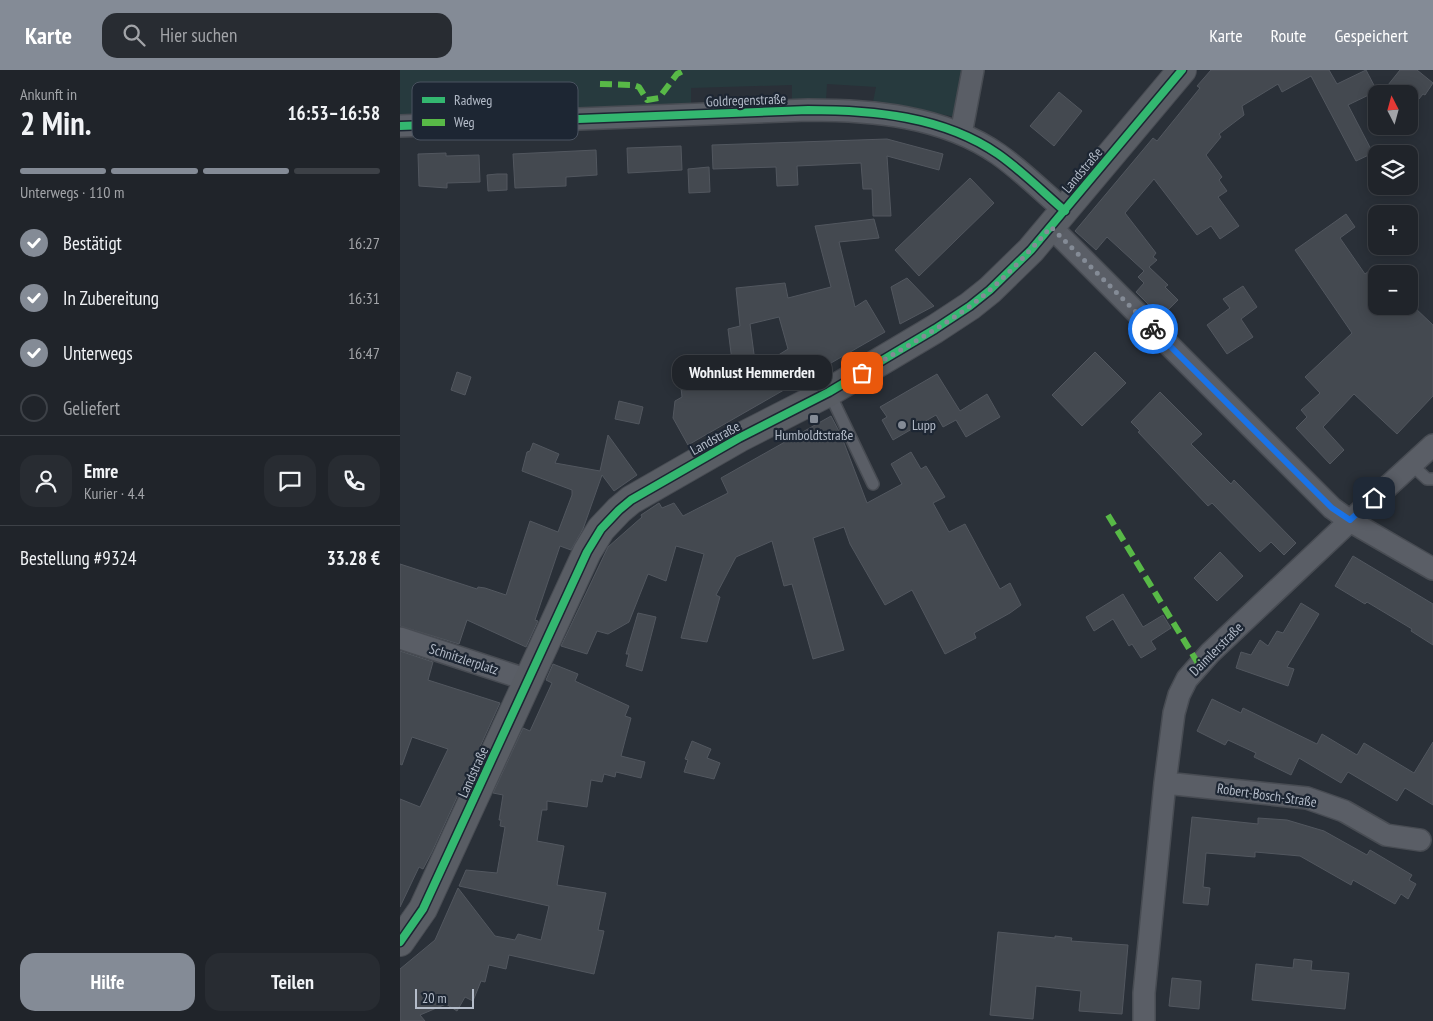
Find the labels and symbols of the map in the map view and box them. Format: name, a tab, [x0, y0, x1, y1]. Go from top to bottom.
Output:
legend	[412, 82, 578, 140]
north arrow	[1368, 85, 1418, 135]
street label: Goldregenstraße	[706, 90, 787, 110]
text: Radweg	[454, 91, 492, 109]
text: Weg	[454, 113, 475, 131]
street label: Landstraße	[1058, 143, 1106, 196]
courier	[1128, 304, 1178, 354]
pin	[841, 352, 883, 394]
callout: Wohnlust Hemmerden	[672, 356, 832, 390]
marker: Humboldtstraße	[808, 413, 820, 425]
place label: Lupp	[912, 416, 936, 434]
street label: Landstraße	[687, 417, 743, 459]
marker: Lupp	[896, 419, 908, 431]
place label: Humboldtstraße	[775, 426, 854, 444]
pin	[1353, 477, 1395, 519]
street label: Daimlerstraße	[1185, 618, 1247, 680]
street label: Schnitzlerplatz	[427, 639, 501, 679]
street label: Landstraße	[454, 743, 492, 800]
street label: Robert-Bosch-Straße	[1216, 779, 1318, 811]
scale bar	[415, 986, 474, 1009]

